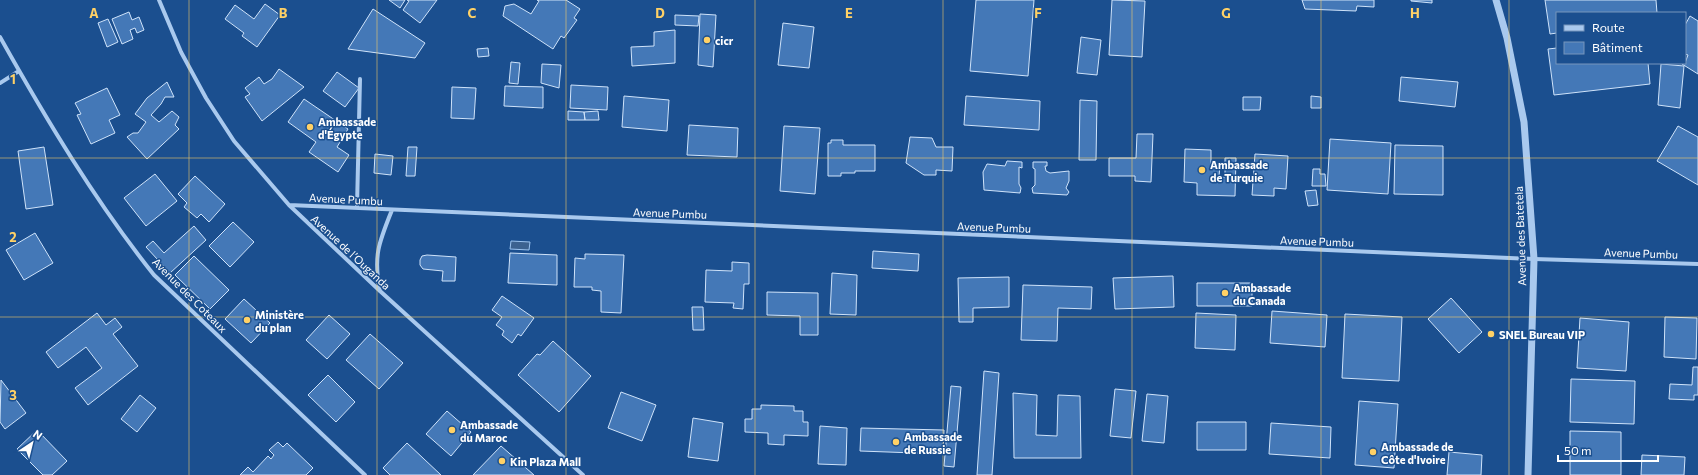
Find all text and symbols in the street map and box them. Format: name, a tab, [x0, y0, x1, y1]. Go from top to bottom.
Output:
text: A	[89, 5, 99, 21]
text: B	[279, 5, 288, 21]
text: C	[468, 5, 477, 21]
text: D	[655, 5, 665, 21]
text: E	[845, 5, 853, 21]
text: F	[1034, 5, 1042, 21]
text: G	[1221, 5, 1231, 21]
text: H	[1410, 5, 1420, 21]
legend	[1556, 12, 1686, 64]
text: Route	[1592, 20, 1625, 34]
place label: cicr	[715, 34, 734, 47]
marker: cicr	[702, 35, 712, 45]
text: Bâtiment	[1592, 40, 1643, 54]
text: 1	[10, 71, 16, 87]
place label: Ambassade d'Égypte	[318, 115, 376, 141]
marker: Ambassade d'Égypte	[305, 122, 315, 132]
place label: Ambassade de Turquie	[1210, 158, 1268, 184]
marker: Ambassade de Turquie	[1197, 165, 1207, 175]
street label: Avenue des Batetela	[1512, 186, 1528, 286]
street label: Avenue Pumbu	[309, 191, 383, 207]
street label: Avenue Pumbu	[633, 205, 707, 221]
street label: Avenue de l’Ouganda	[309, 212, 393, 292]
street label: Avenue Pumbu	[957, 219, 1031, 235]
text: 2	[9, 229, 17, 245]
street label: Avenue Pumbu	[1280, 233, 1354, 249]
street label: Avenue Pumbu	[1604, 245, 1678, 261]
street label: Avenue des Coteaux	[150, 255, 230, 335]
place label: Ambassade du Canada	[1233, 281, 1291, 307]
marker: Ambassade du Canada	[1220, 288, 1230, 298]
place label: Ministère du plan	[255, 308, 304, 334]
marker: Ministère du plan	[242, 315, 252, 325]
place label: SNEL Bureau VIP	[1499, 328, 1585, 341]
marker: SNEL Bureau VIP	[1486, 329, 1496, 339]
text: 3	[9, 387, 17, 403]
place label: Ambassade du Maroc	[460, 418, 518, 444]
north arrow	[12, 423, 52, 463]
marker: Ambassade du Maroc	[447, 425, 457, 435]
text: N	[31, 427, 45, 442]
place label: Ambassade de Russie	[904, 430, 962, 456]
marker: Ambassade de Russie	[891, 437, 901, 447]
scale bar	[1558, 437, 1658, 463]
place label: Ambassade de Côte d'Ivoire	[1381, 440, 1454, 466]
text: 50 m	[1564, 443, 1592, 457]
marker: Ambassade de Côte d'Ivoire	[1368, 447, 1378, 457]
place label: Kin Plaza Mall	[510, 455, 581, 468]
marker: Kin Plaza Mall	[497, 456, 507, 466]

